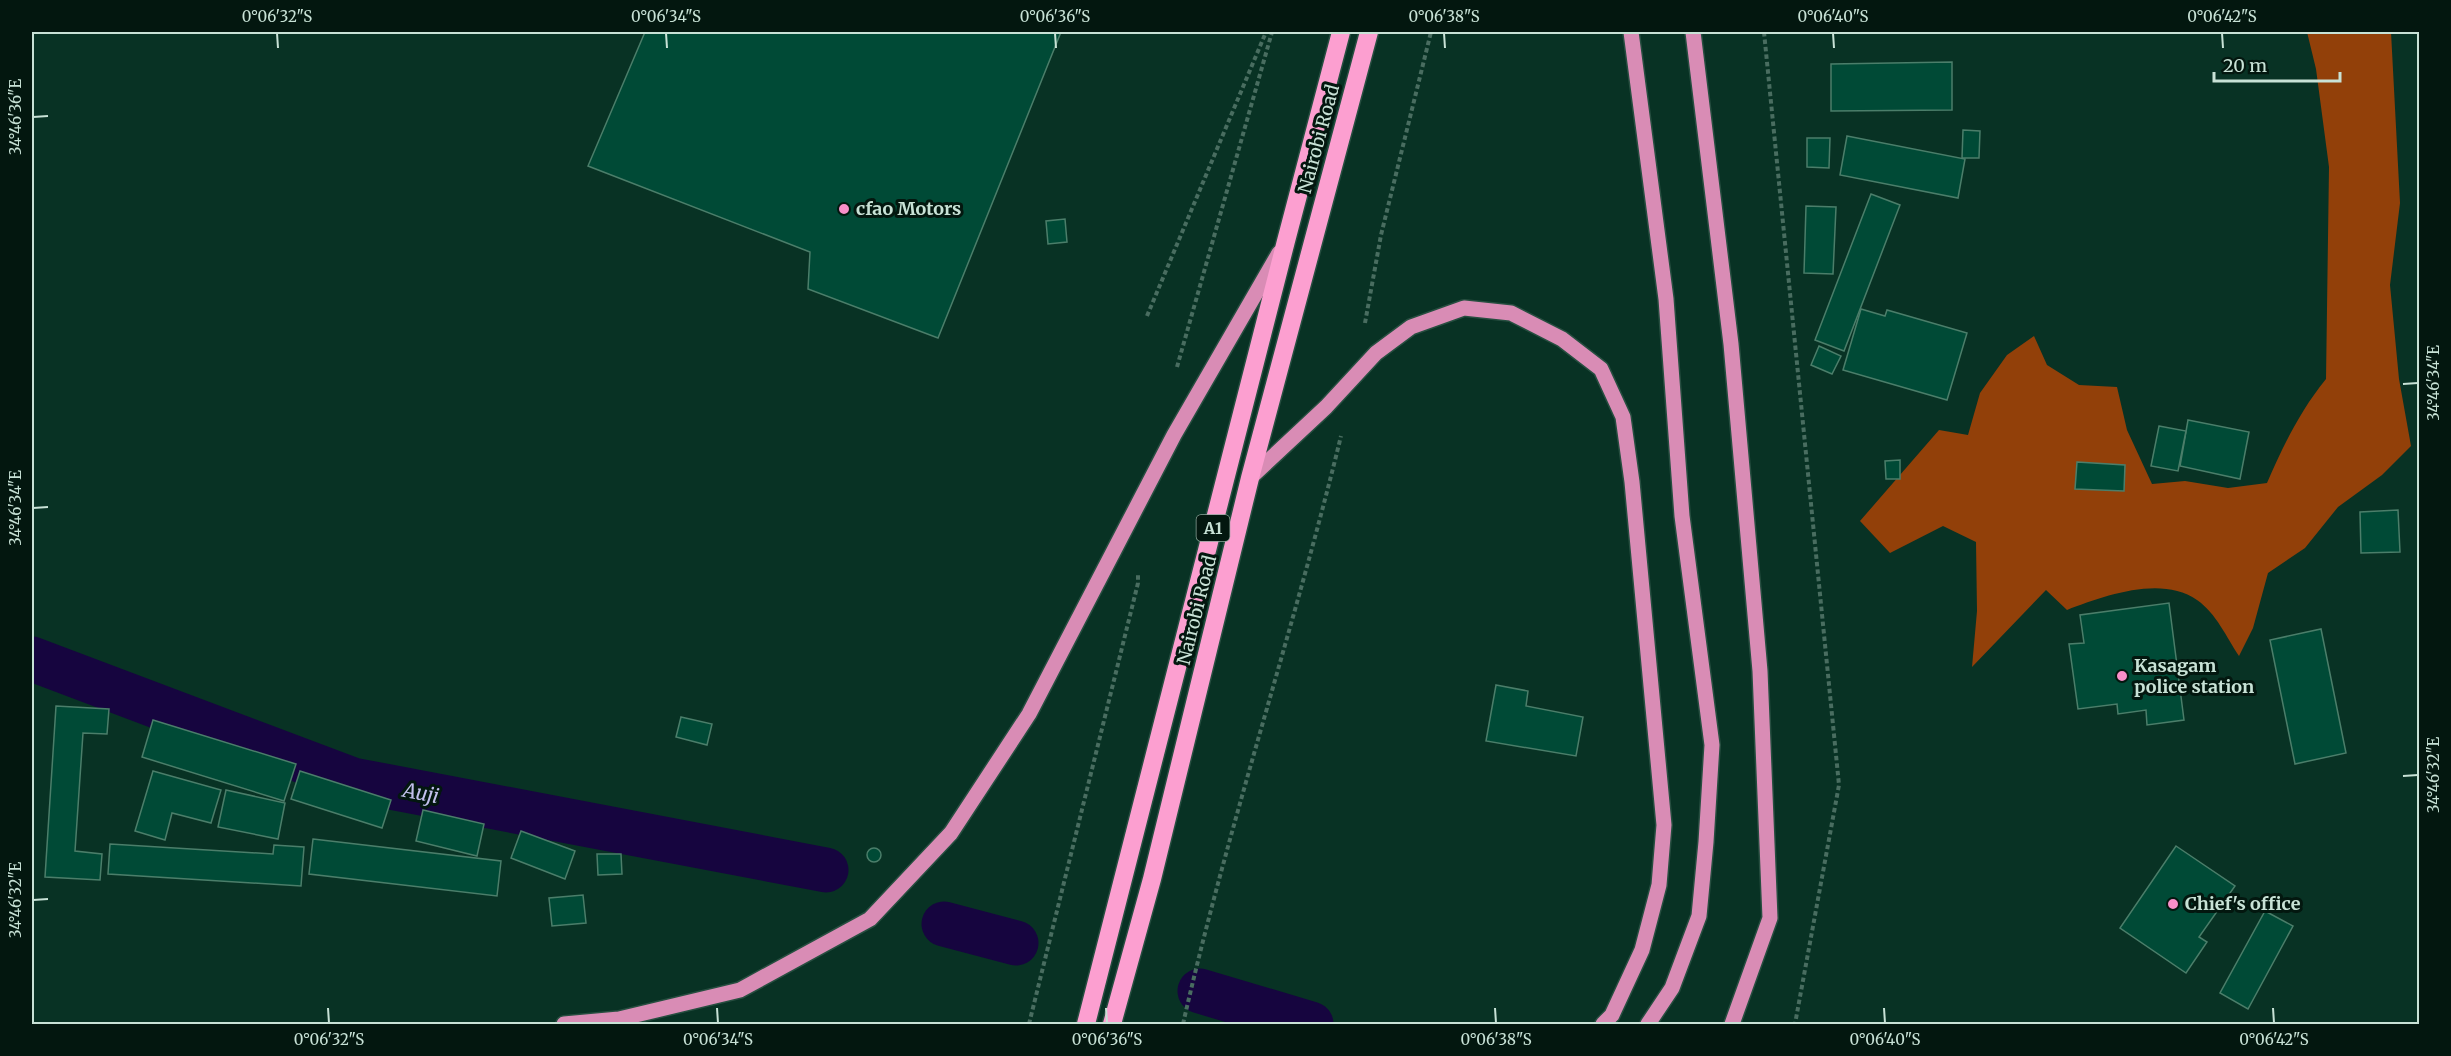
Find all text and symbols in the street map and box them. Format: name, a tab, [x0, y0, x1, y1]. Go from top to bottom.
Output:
text: 0°06'32"S	[242, 7, 312, 26]
text: 0°06'34"S	[631, 7, 701, 26]
text: 0°06'36"S	[1020, 7, 1090, 26]
text: 0°06'38"S	[1408, 7, 1480, 26]
text: 0°06'40"S	[1798, 7, 1869, 26]
text: 0°06'42"S	[2187, 7, 2257, 26]
scale bar	[2214, 45, 2340, 83]
text: 20 m	[2223, 54, 2267, 77]
text: 34°46'36"E	[6, 78, 25, 155]
street label: Nairobi Road	[1293, 82, 1344, 196]
place label: cfao Motors	[856, 197, 961, 220]
marker: cfao Motors	[837, 202, 851, 216]
text: 34°46'34"E	[2424, 345, 2443, 421]
text: 34°46'34"E	[6, 470, 25, 546]
road number: A1	[1196, 515, 1230, 541]
street label: Nairobi Road	[1172, 553, 1221, 667]
place label: Kasagam police station	[2134, 654, 2254, 698]
marker: Kasagam police station	[2115, 669, 2129, 683]
text: 34°46'32"E	[2424, 736, 2443, 813]
water label: Auji	[399, 776, 441, 808]
text: 34°46'32"E	[6, 861, 25, 938]
place label: Chief's office	[2185, 892, 2301, 915]
marker: Chief's office	[2166, 897, 2180, 911]
text: 0°06'32"S	[294, 1030, 364, 1049]
text: 0°06'34"S	[683, 1030, 753, 1049]
text: 0°06'36"S	[1072, 1030, 1142, 1049]
text: 0°06'38"S	[1460, 1030, 1532, 1049]
text: 0°06'40"S	[1850, 1030, 1921, 1049]
text: 0°06'42"S	[2239, 1030, 2309, 1049]

